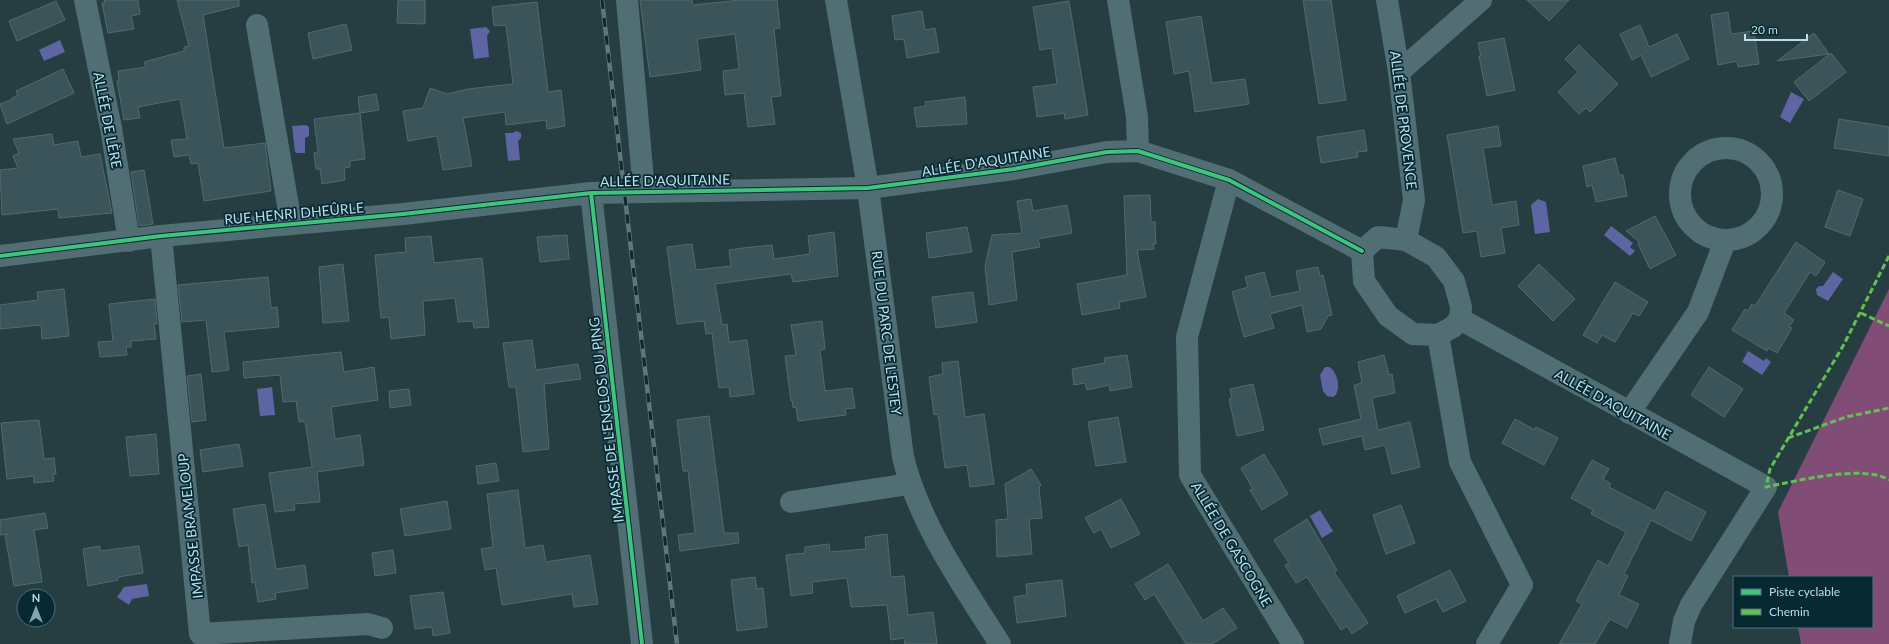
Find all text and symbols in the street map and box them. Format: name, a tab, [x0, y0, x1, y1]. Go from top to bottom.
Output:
scale bar	[1745, 16, 1807, 42]
text: 20 m	[1751, 22, 1778, 37]
street label: ALLÉE DE PROVENCE	[1387, 50, 1421, 190]
street label: ALLÉE DE LÈRE	[90, 70, 126, 170]
street label: ALLÉE D'AQUITAINE	[920, 142, 1052, 180]
street label: ALLÉE D'AQUITAINE	[600, 170, 730, 190]
street label: RUE HENRI DHEÛRLE	[223, 198, 365, 228]
street label: RUE DU PARC DE L'ESTEY	[868, 250, 906, 417]
street label: IMPASSE DE L'ENCLOS DU PING	[585, 316, 627, 524]
street label: ALLÉE D'AQUITAINE	[1552, 365, 1674, 443]
street label: IMPASSE BRAMELOUP	[174, 453, 206, 599]
street label: ALLÉE DE GASCOGNE	[1188, 479, 1276, 609]
legend	[1733, 576, 1873, 628]
text: Piste cyclable	[1769, 584, 1840, 599]
north arrow	[16, 588, 56, 628]
text: N	[32, 591, 40, 604]
text: Chemin	[1769, 604, 1810, 619]

